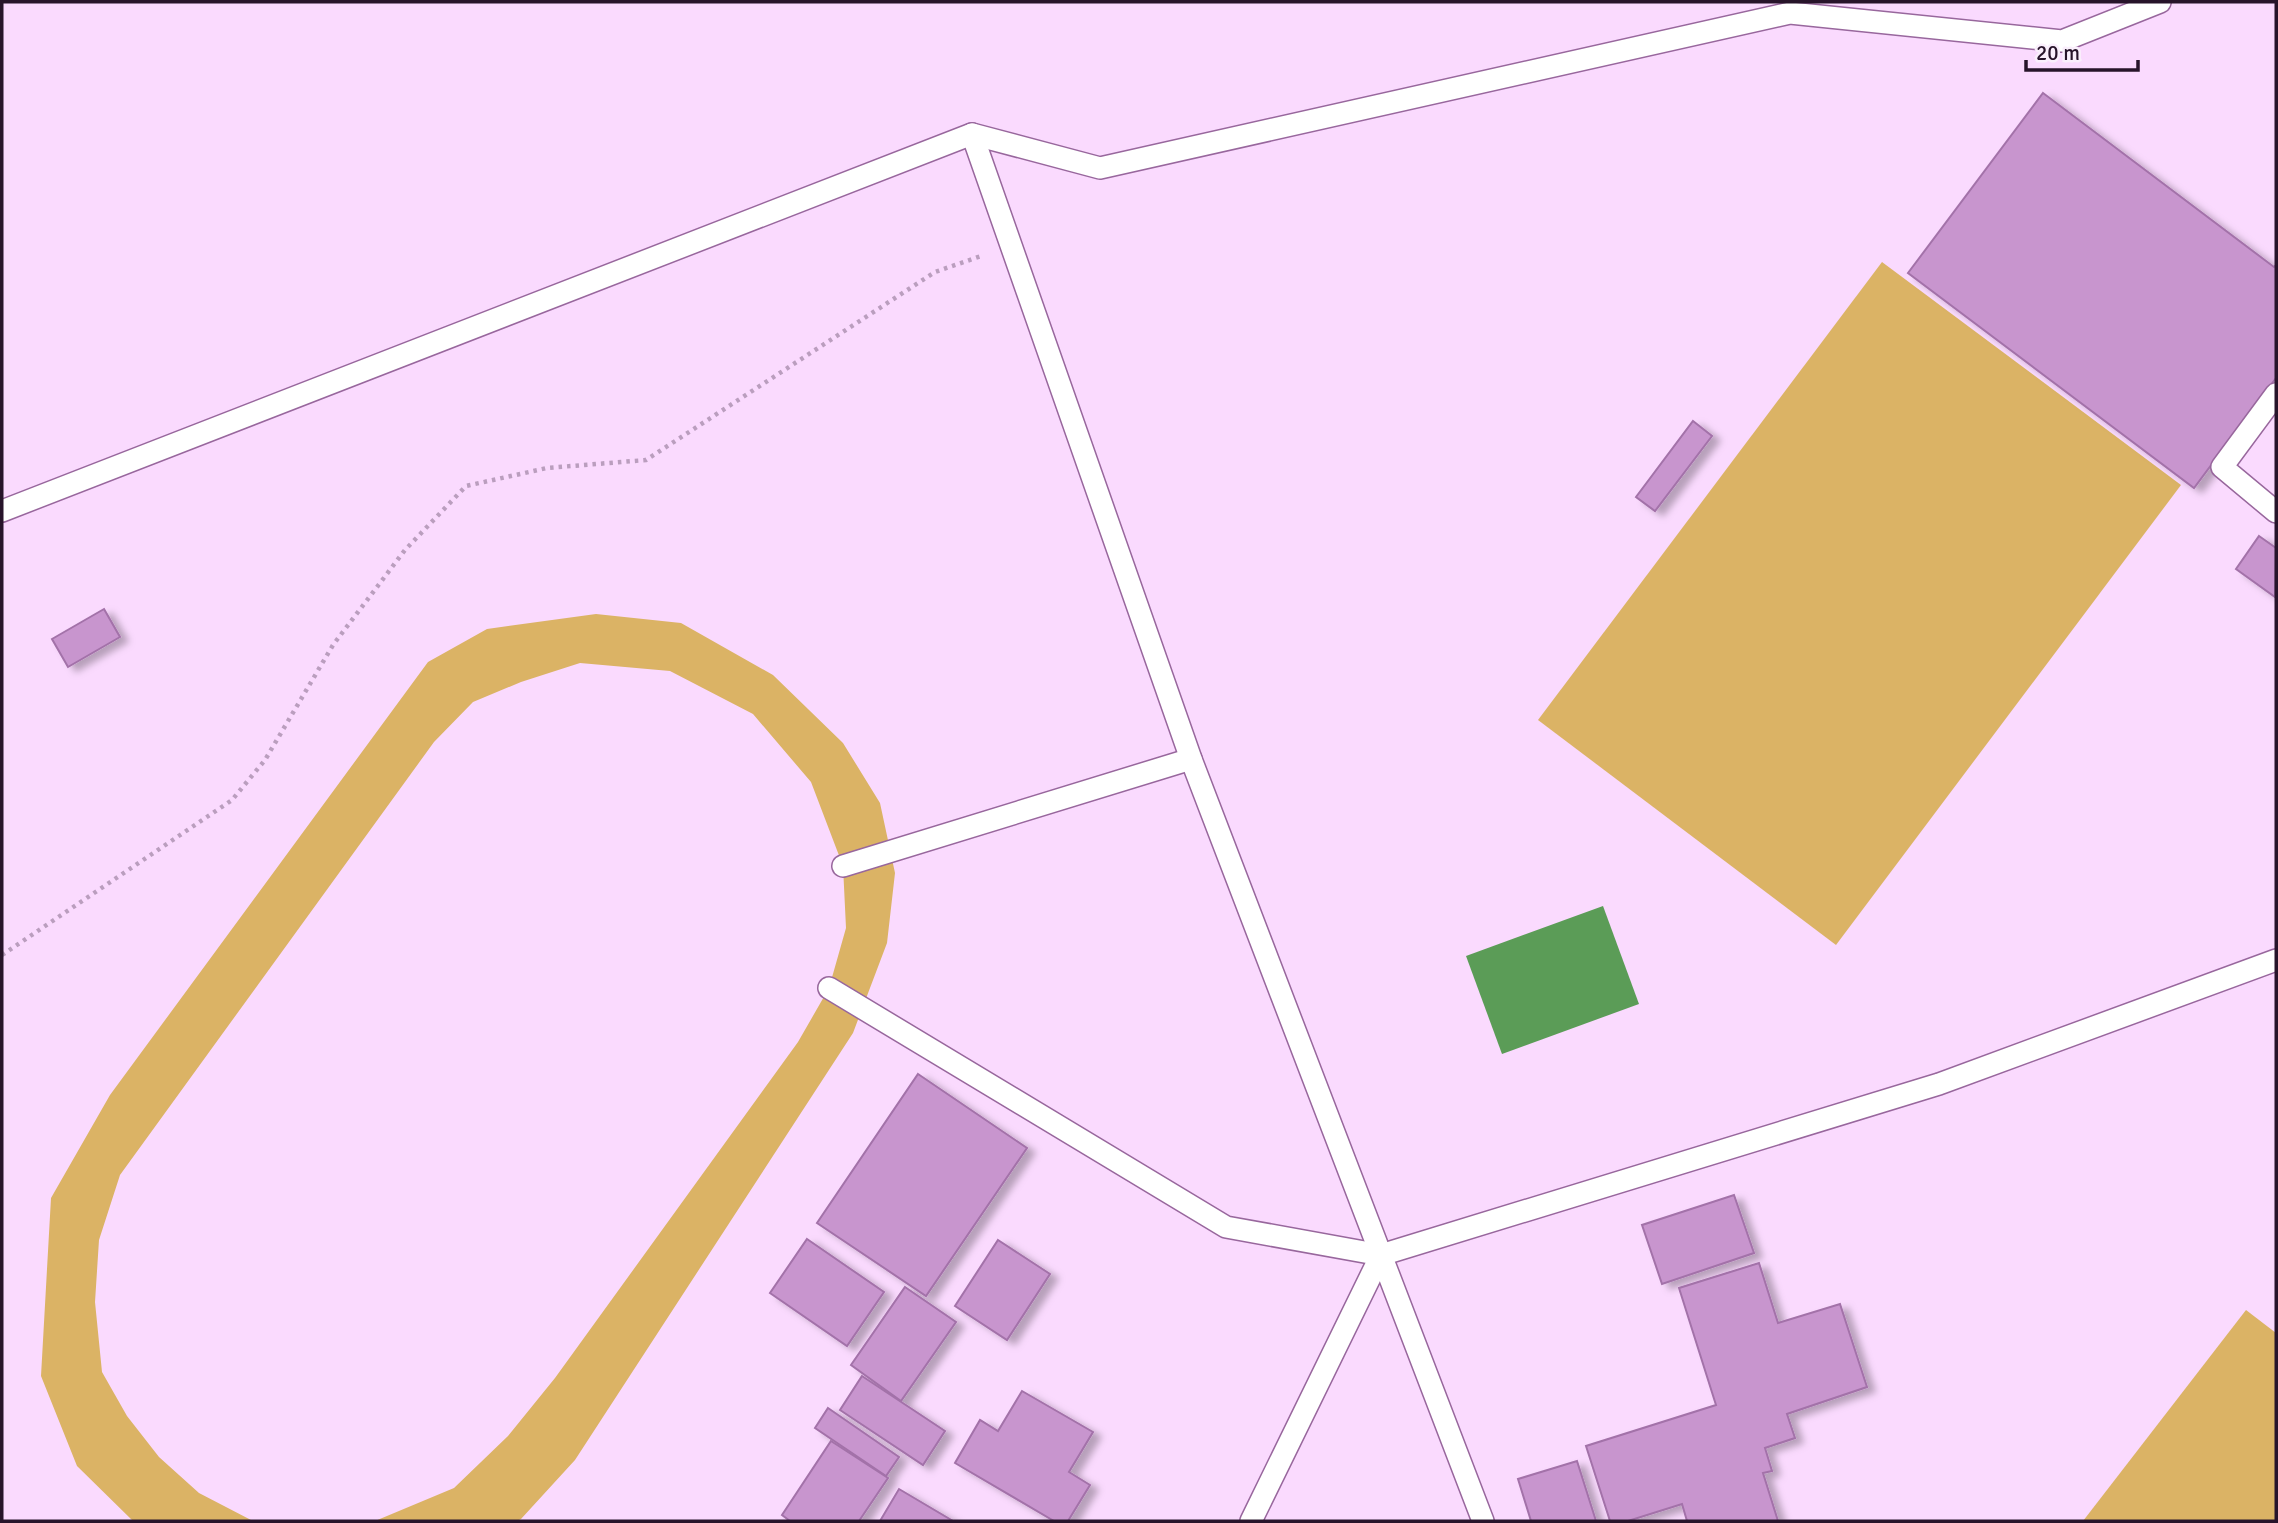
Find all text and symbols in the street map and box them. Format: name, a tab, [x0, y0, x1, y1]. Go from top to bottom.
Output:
scale bar	[2026, 28, 2138, 72]
text: 20 m	[2036, 40, 2080, 66]

